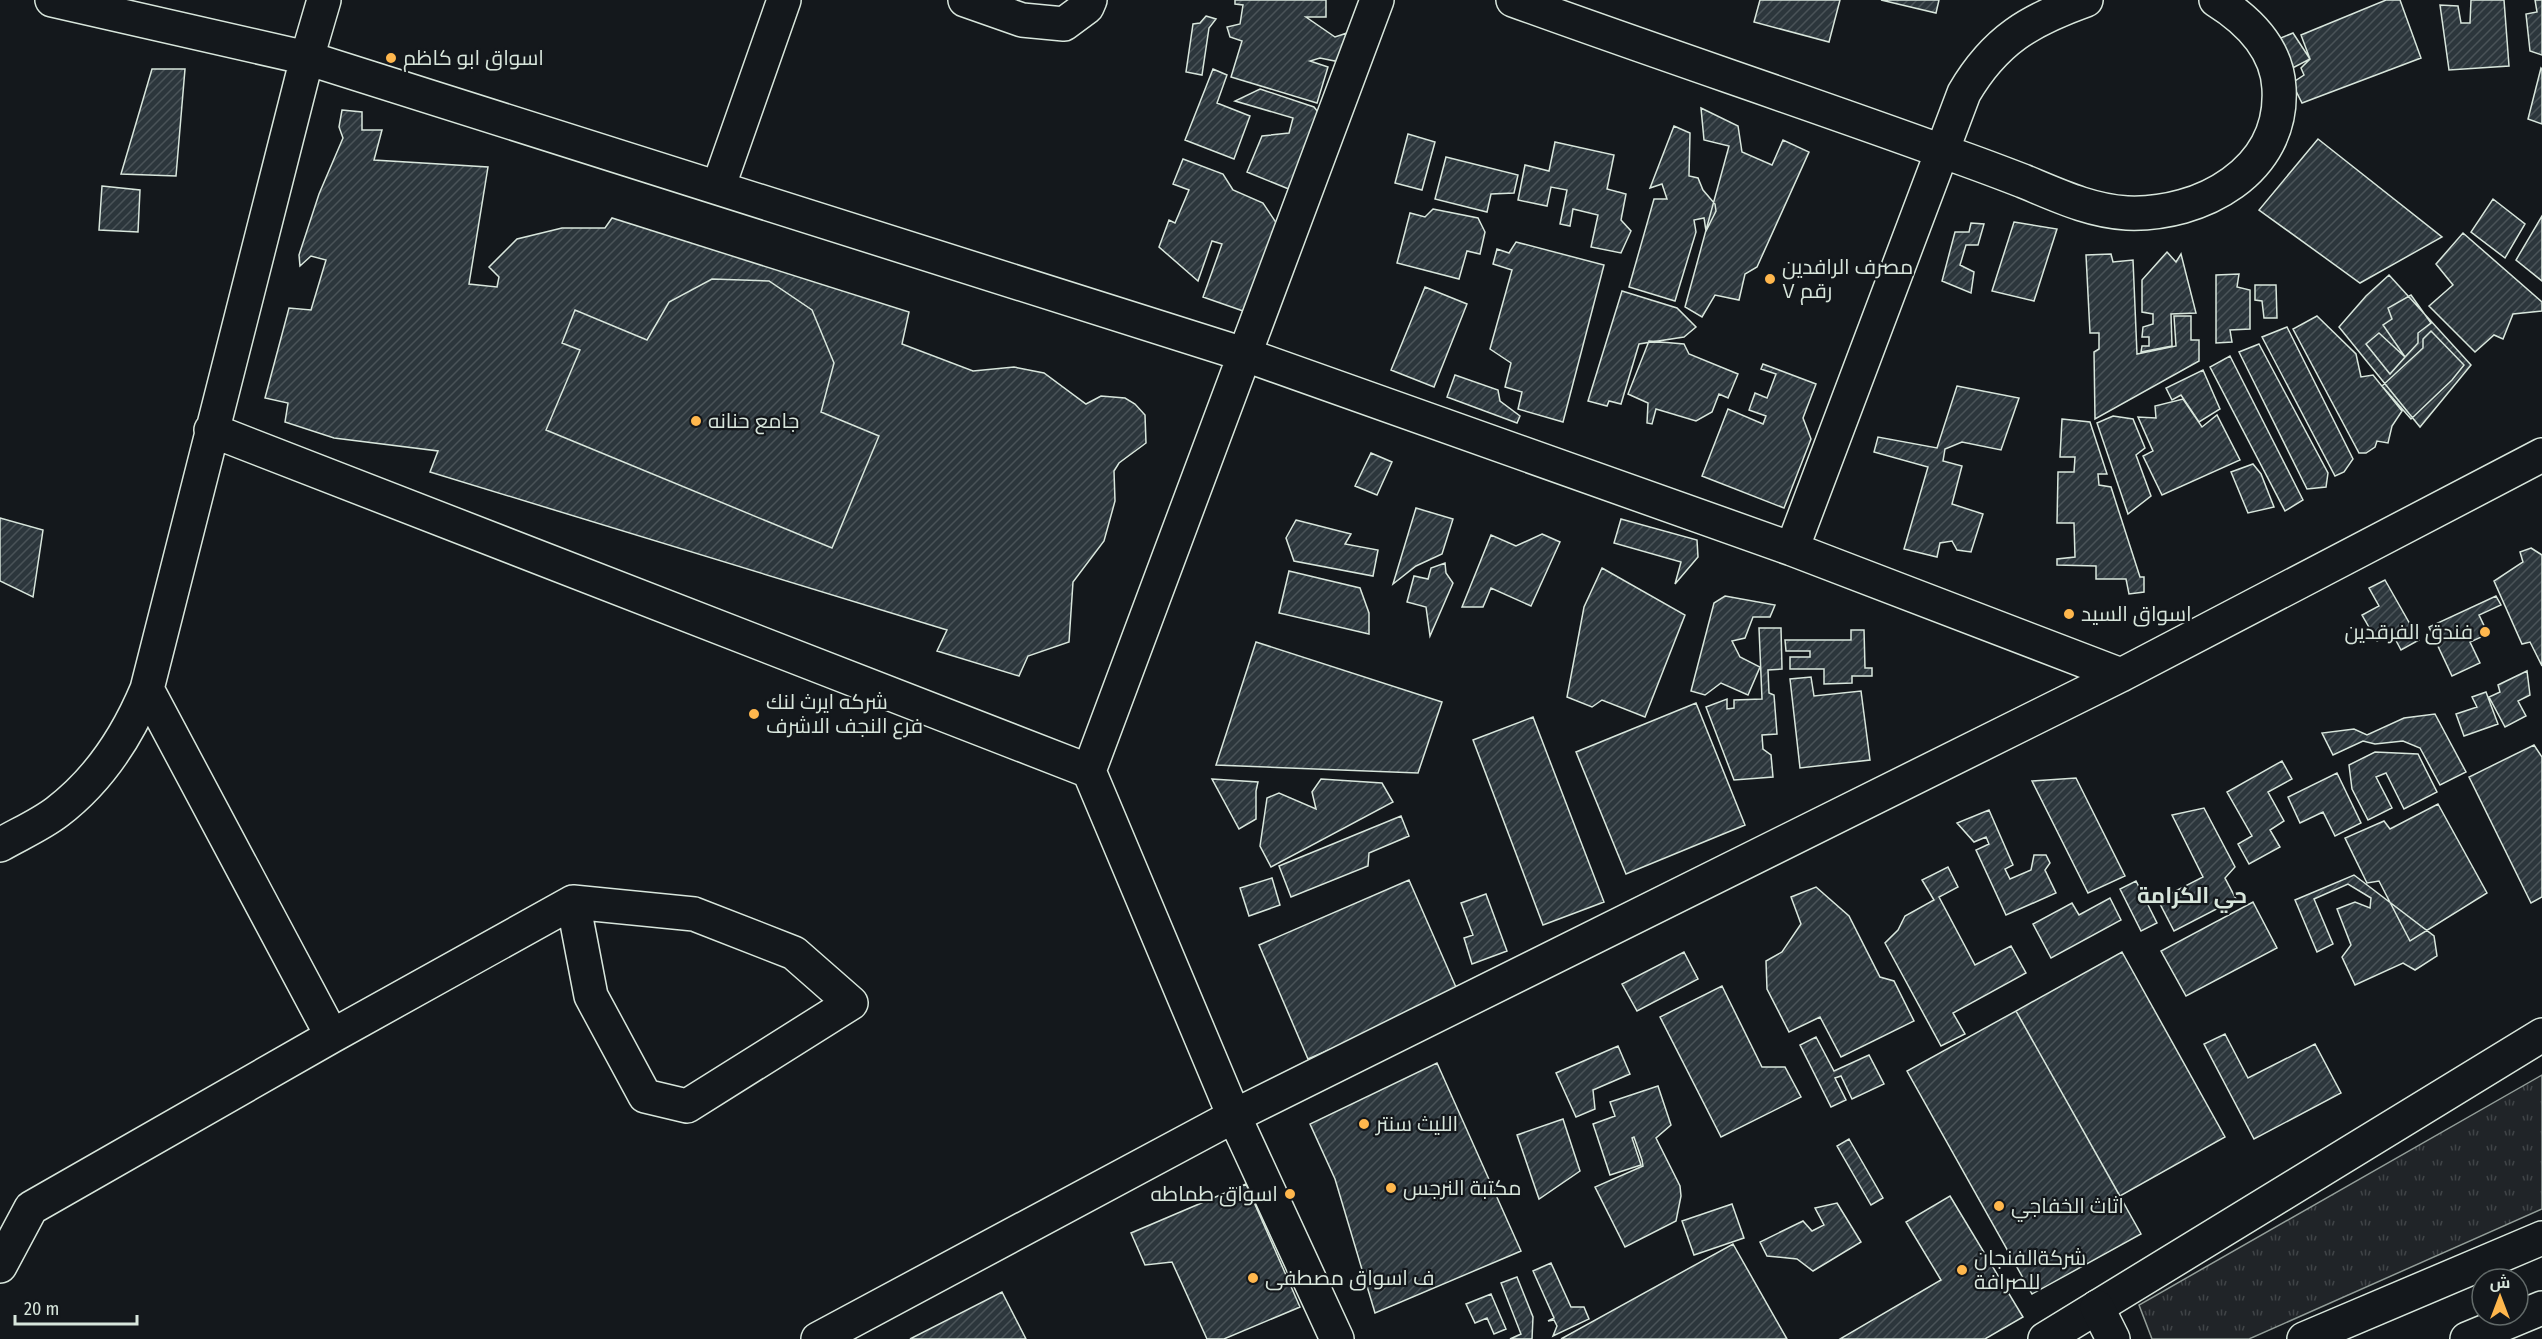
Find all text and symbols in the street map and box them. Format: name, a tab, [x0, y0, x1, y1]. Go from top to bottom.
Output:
place label: اسواق ابو كاظم	[403, 45, 544, 72]
marker: اسواق ابو كاظم	[384, 51, 398, 65]
place label: مصرف الرافدين رقم ٧	[1782, 254, 1913, 305]
marker: مصرف الرافدين رقم ٧	[1763, 272, 1777, 286]
place label: جامع حنانه	[708, 408, 799, 435]
marker: جامع حنانه	[689, 414, 703, 428]
place label: اسواق السيد	[2081, 601, 2192, 627]
marker: اسواق السيد	[2062, 607, 2076, 621]
place label: فندق الفرقدين	[2344, 619, 2473, 645]
marker: فندق الفرقدين	[2478, 625, 2492, 639]
place label: شركه ايرث لنك فرع النجف الاشرف	[766, 689, 923, 740]
marker: شركه ايرث لنك فرع النجف الاشرف	[747, 707, 761, 721]
district label: حي الكرامة	[2137, 882, 2247, 913]
place label: الليث سنتر	[1375, 1111, 1458, 1137]
marker: الليث سنتر	[1357, 1117, 1371, 1131]
place label: مكتبة النرجس	[1403, 1175, 1521, 1201]
place label: اسواق طماطه	[1150, 1181, 1278, 1207]
marker: مكتبة النرجس	[1384, 1181, 1398, 1195]
marker: اسواق طماطه	[1283, 1187, 1297, 1201]
place label: اثاث الخفاجي	[2011, 1193, 2124, 1222]
marker: اثاث الخفاجي	[1992, 1199, 2006, 1213]
place label: شركةالفنجان للصرافة	[1974, 1245, 2086, 1295]
marker: شركةالفنجان للصرافة	[1955, 1263, 1969, 1277]
place label: ف اسواق مصطفى	[1265, 1265, 1435, 1291]
north arrow	[2470, 1267, 2530, 1327]
marker: ف اسواق مصطفى	[1246, 1271, 1260, 1285]
text: ش	[2490, 1273, 2510, 1292]
scale bar	[15, 1288, 136, 1326]
text: 20 m	[24, 1298, 59, 1320]

